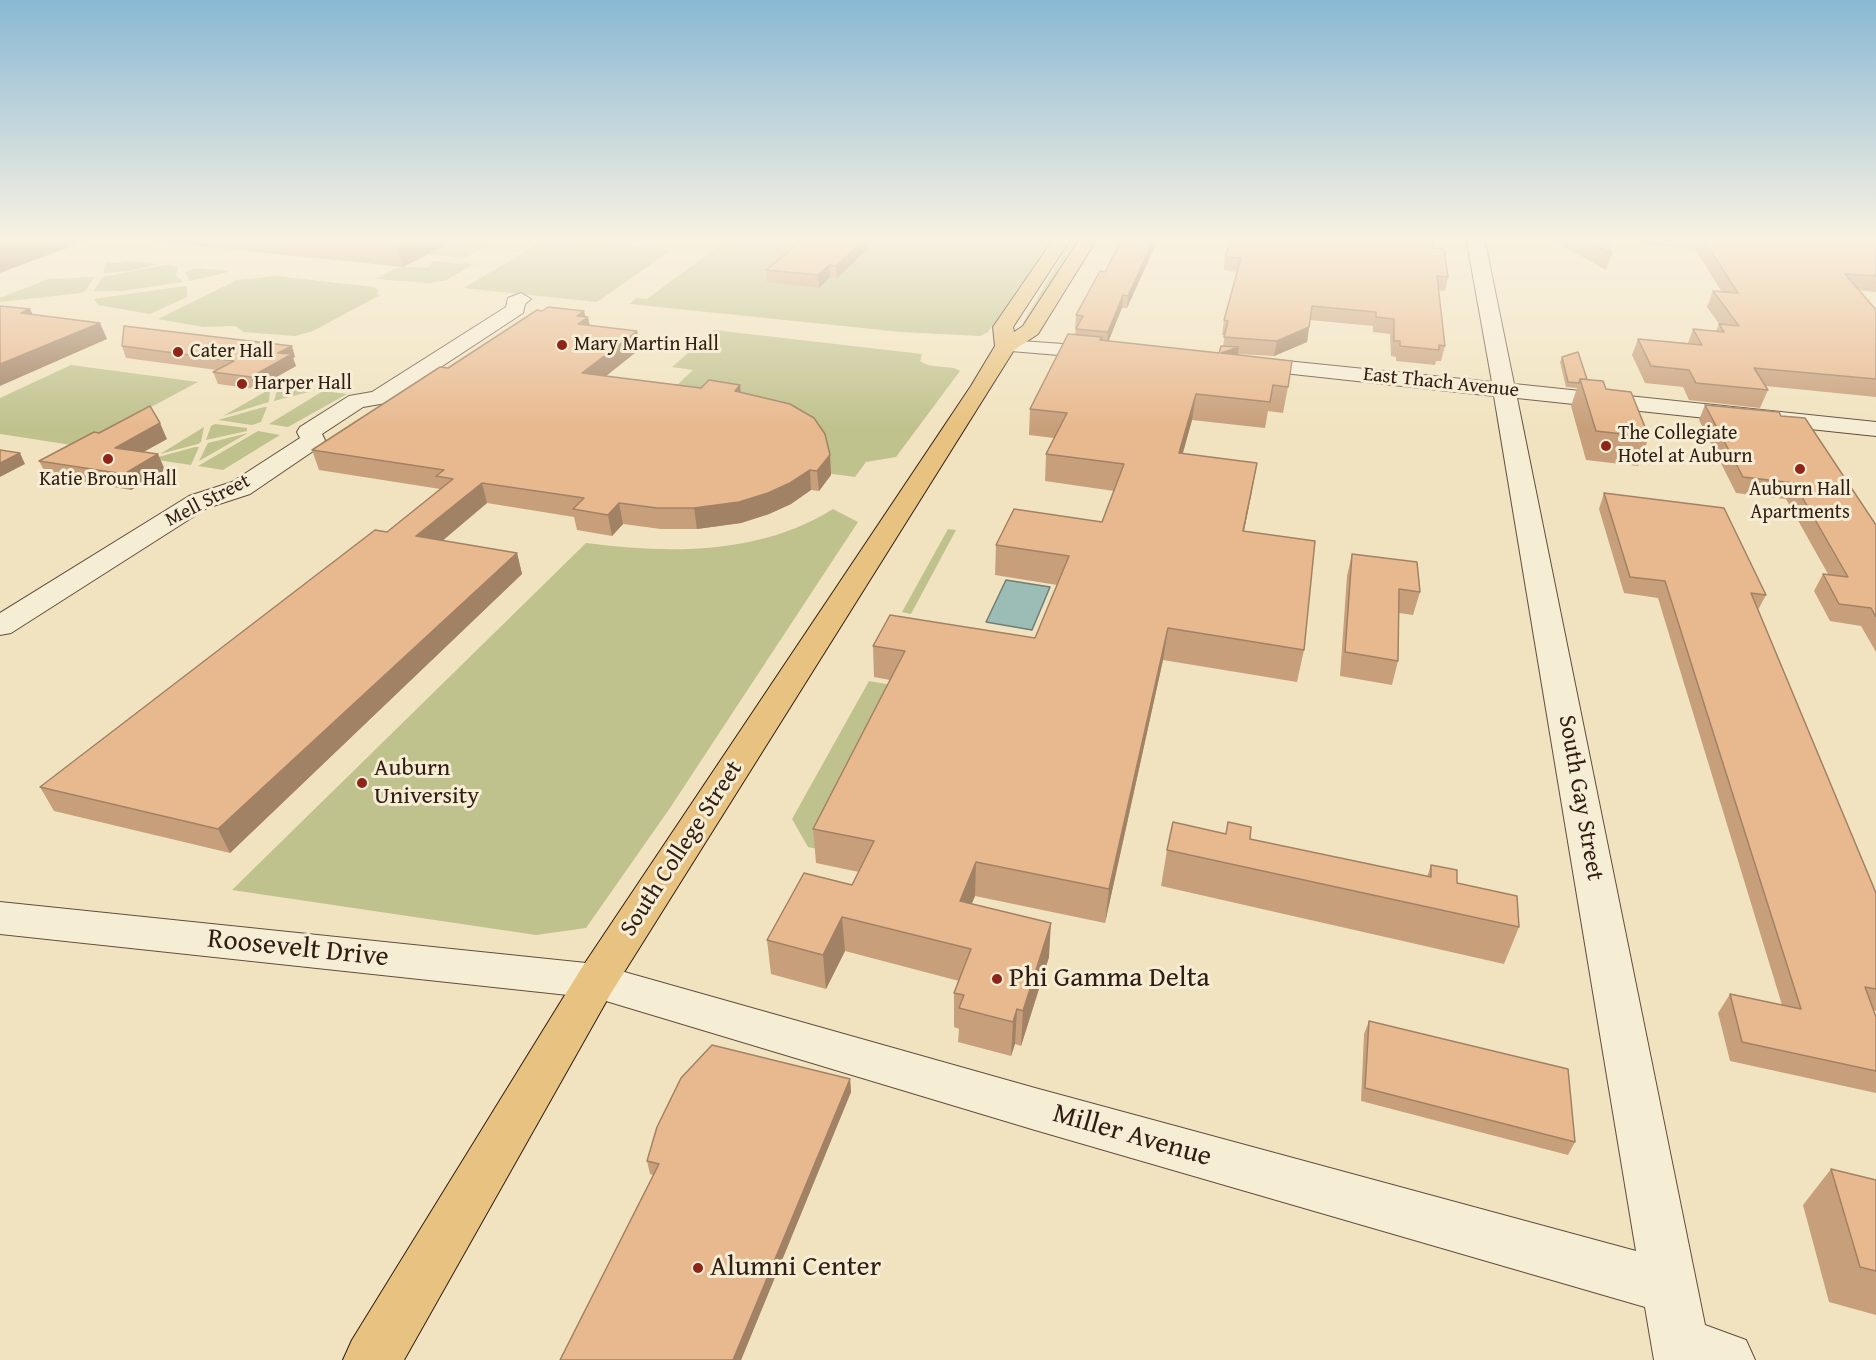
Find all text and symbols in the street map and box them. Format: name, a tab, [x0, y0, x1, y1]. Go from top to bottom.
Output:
place label: Mary Martin Hall	[574, 333, 719, 357]
marker: Mary Martin Hall	[555, 338, 569, 352]
place label: Cater Hall	[190, 340, 273, 364]
marker: Cater Hall	[171, 345, 185, 359]
street label: East Thach Avenue	[1362, 363, 1520, 403]
place label: Harper Hall	[254, 372, 352, 396]
marker: Harper Hall	[235, 377, 249, 391]
place label: The Collegiate Hotel at Auburn	[1618, 422, 1752, 469]
marker: The Collegiate Hotel at Auburn	[1599, 439, 1613, 453]
marker: Katie Broun Hall	[101, 452, 115, 466]
marker: Auburn Hall Apartments	[1793, 462, 1807, 476]
place label: Katie Broun Hall	[39, 468, 177, 492]
street label: Mell Street	[162, 469, 254, 533]
place label: Auburn Hall Apartments	[1749, 478, 1851, 525]
street label: South Gay Street	[1551, 713, 1609, 883]
place label: Auburn University	[374, 755, 479, 811]
street label: South College Street	[615, 756, 749, 942]
marker: Auburn University	[355, 776, 369, 790]
street label: Roosevelt Drive	[206, 923, 390, 975]
place label: Phi Gamma Delta	[1009, 962, 1210, 996]
marker: Phi Gamma Delta	[990, 972, 1004, 986]
street label: Miller Avenue	[1049, 1097, 1215, 1175]
place label: Alumni Center	[710, 1251, 881, 1285]
marker: Alumni Center	[691, 1261, 705, 1275]

